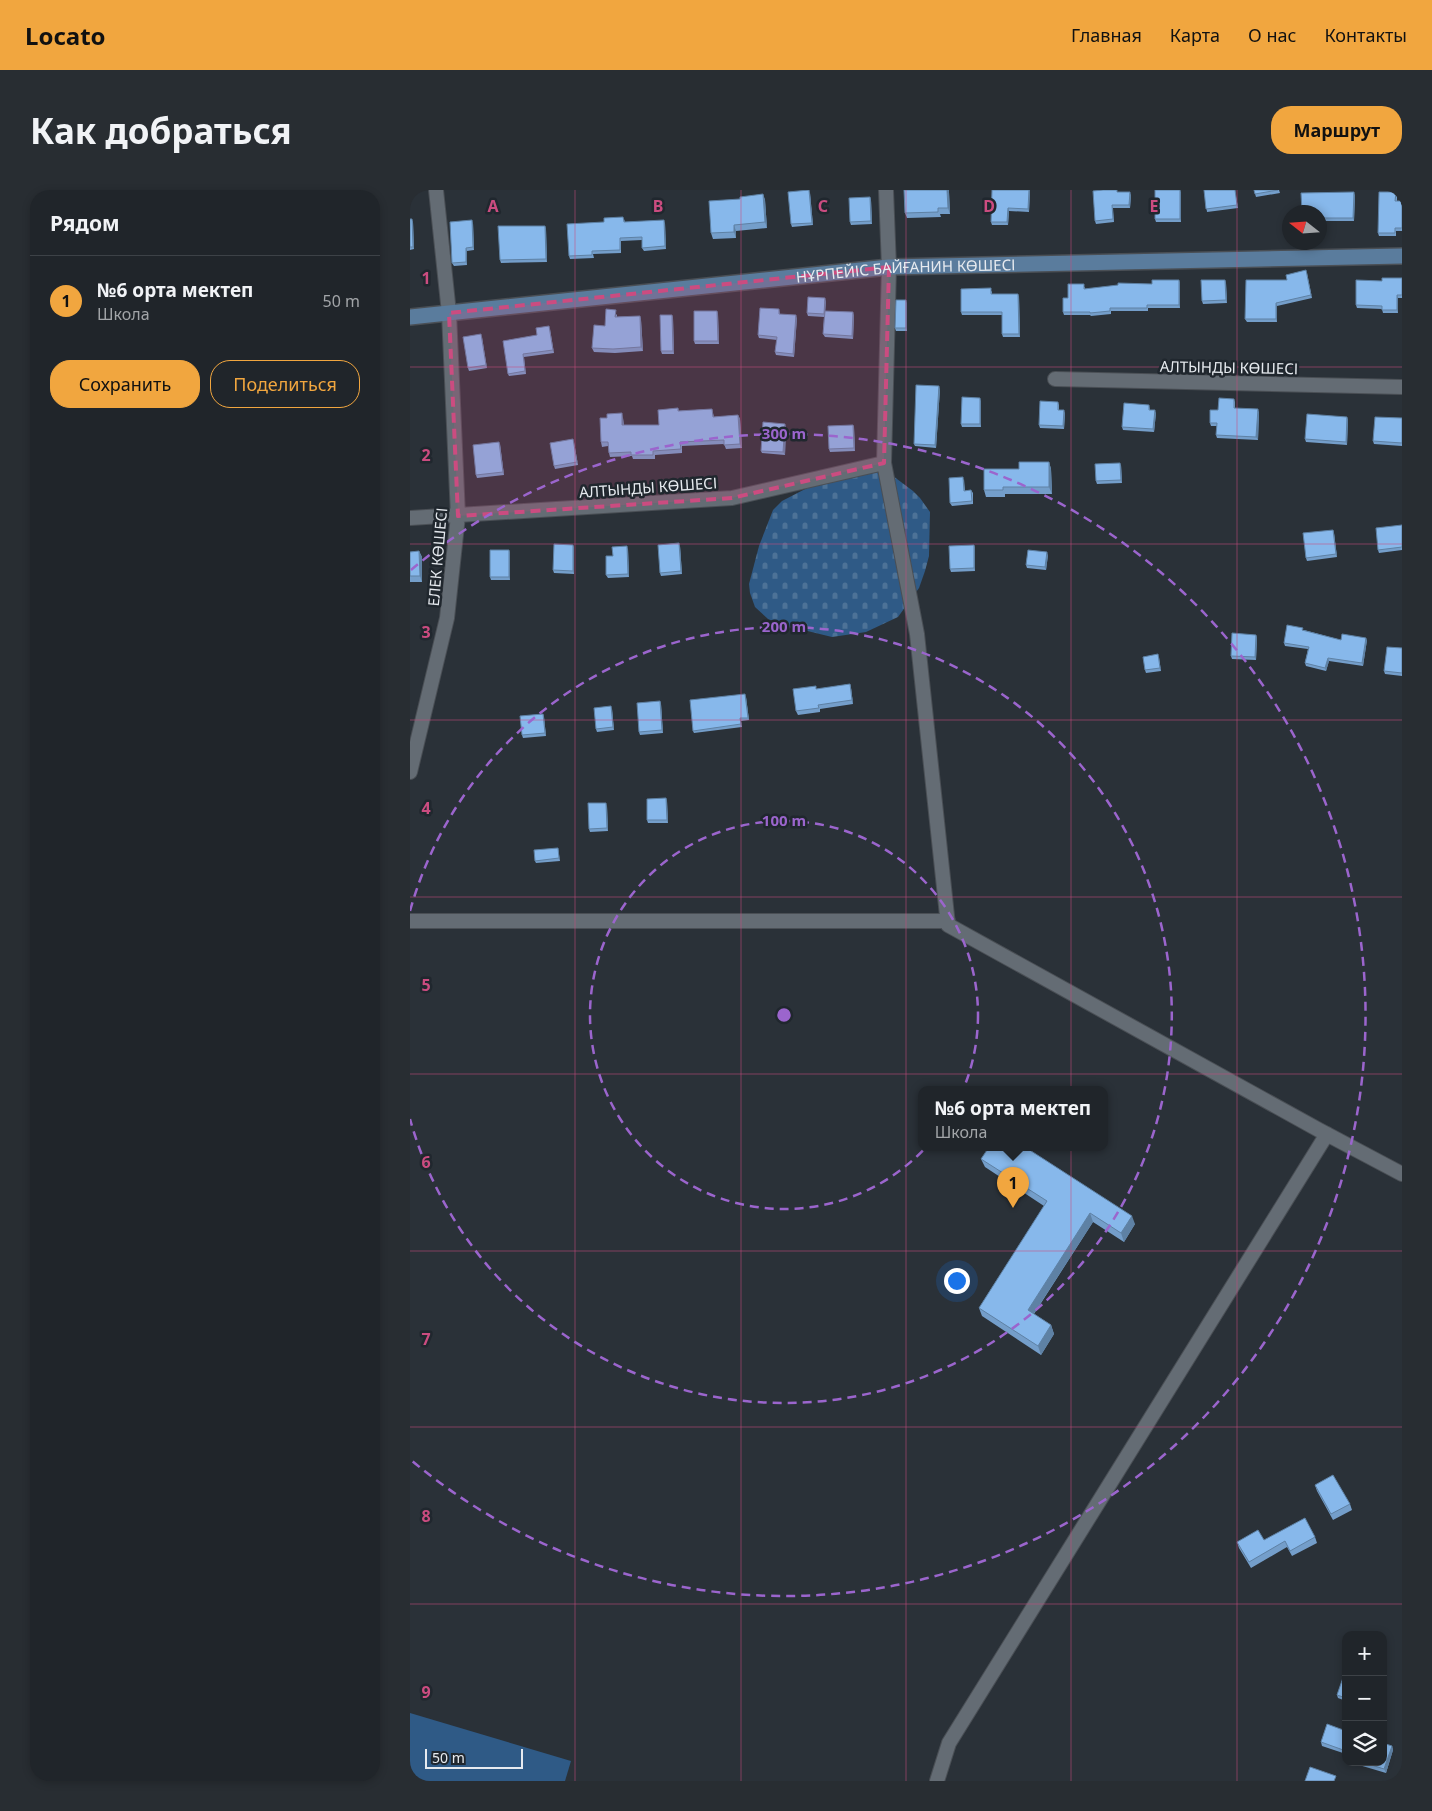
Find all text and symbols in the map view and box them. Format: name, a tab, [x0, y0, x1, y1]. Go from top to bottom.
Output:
text: Locato	[25, 19, 106, 52]
text: Главная	[1071, 23, 1142, 47]
text: Карта	[1170, 23, 1220, 47]
text: О нас	[1248, 23, 1296, 47]
text: Контакты	[1324, 23, 1407, 47]
button: Маршрут	[1271, 106, 1402, 154]
text: Как добраться	[30, 107, 292, 154]
text: A	[487, 195, 499, 217]
text: B	[653, 195, 663, 217]
text: C	[818, 195, 828, 217]
text: D	[983, 195, 995, 217]
text: E	[1150, 195, 1159, 217]
north arrow	[1282, 205, 1327, 250]
text: Рядом	[50, 209, 120, 237]
street label: НҰРПЕЙІС БАЙҒАНИН КӨШЕСІ	[795, 254, 1016, 287]
text: 1	[421, 267, 431, 289]
text: №6 орта мектеп	[97, 277, 253, 303]
text: 1	[61, 290, 71, 312]
text: 50 m	[323, 290, 360, 312]
text: Школа	[97, 303, 150, 325]
street label: АЛТЫНДЫ КӨШЕСІ	[1160, 356, 1298, 378]
button: Сохранить	[50, 360, 200, 408]
button: Поделиться	[210, 360, 360, 408]
text: 300 m	[762, 423, 806, 443]
text: 2	[421, 444, 431, 466]
street label: АЛТЫНДЫ КӨШЕСІ	[578, 472, 718, 502]
street label: ЕЛЕК КӨШЕСІ	[423, 507, 451, 607]
text: 200 m	[762, 616, 806, 636]
text: 3	[421, 621, 431, 643]
text: 4	[421, 797, 431, 819]
text: 100 m	[762, 810, 806, 830]
text: 5	[421, 974, 431, 996]
centre of rings	[775, 1006, 793, 1024]
popup	[918, 1086, 1108, 1151]
text: №6 орта мектеп	[935, 1095, 1091, 1121]
text: Школа	[935, 1121, 987, 1143]
text: 6	[421, 1151, 431, 1173]
pin: 1	[997, 1167, 1029, 1208]
your location	[944, 1268, 970, 1294]
text: 7	[421, 1328, 431, 1350]
text: 8	[421, 1505, 431, 1527]
map controls	[1342, 1631, 1387, 1766]
button: +	[1342, 1631, 1387, 1676]
button: −	[1342, 1676, 1387, 1721]
text: 9	[421, 1681, 431, 1703]
button: layers	[1342, 1721, 1387, 1766]
scale bar	[425, 1746, 522, 1769]
text: 50 m	[432, 1748, 465, 1767]

